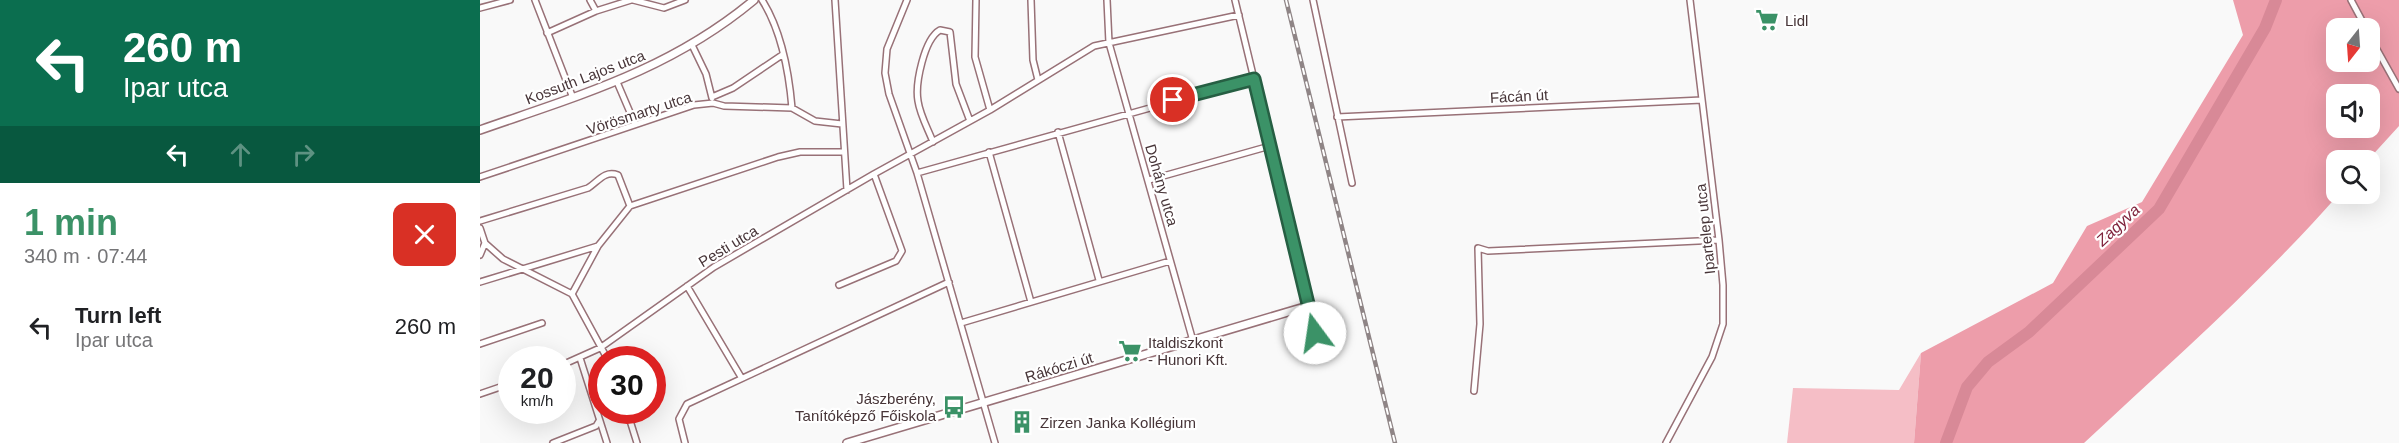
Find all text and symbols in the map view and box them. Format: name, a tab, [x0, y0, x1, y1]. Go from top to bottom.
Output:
supermarket icon: Lidl	[1754, 7, 1780, 33]
place label: Lidl	[1785, 12, 1808, 29]
north arrow	[2326, 18, 2380, 72]
map controls	[2326, 18, 2380, 204]
icon: left	[24, 24, 102, 102]
text: 260 m	[123, 24, 242, 71]
street label: Kossuth Lajos utca	[523, 46, 648, 108]
text: Ipar utca	[123, 73, 228, 103]
pin	[1147, 74, 1198, 125]
icon: arrive	[1156, 83, 1189, 116]
button: sound	[2326, 84, 2380, 138]
street label: Fácán út	[1489, 86, 1549, 106]
street label: Vörösmarty utca	[584, 88, 694, 138]
icon: left	[161, 138, 194, 171]
icon: ahead	[224, 138, 257, 171]
icon: right	[287, 138, 320, 171]
street label: Dohány utca	[1142, 142, 1182, 228]
button: search	[2326, 150, 2380, 204]
street label: Ipartelep utca	[1692, 182, 1718, 275]
water label: Zagyva	[2092, 201, 2143, 250]
text: 1 min	[24, 202, 118, 243]
button: close	[393, 203, 456, 266]
street label: Pesti utca	[695, 221, 761, 270]
text: 340 m · 07:44	[24, 245, 147, 267]
position arrow	[1283, 301, 1347, 365]
text: Turn left	[75, 303, 161, 328]
icon: left	[24, 311, 57, 344]
text: 260 m	[395, 314, 456, 339]
text: Ipar utca	[75, 329, 153, 351]
place label: Italdiszkont - Hunori Kft.	[1148, 334, 1228, 368]
supermarket icon: Italdiszkont - Hunori Kft.	[1117, 338, 1143, 364]
speed limit sign: 30	[588, 346, 666, 424]
street label: Rákóczi út	[1023, 348, 1096, 385]
text: 20	[520, 361, 554, 394]
place label: Jászberény, Tanítóképző Főiskola	[795, 390, 937, 424]
text: km/h	[521, 392, 553, 409]
bus stop icon: Jászberény, Tanítóképző Főiskola	[941, 394, 967, 420]
building icon: Zirzen Janka Kollégium	[1009, 409, 1035, 435]
place label: Zirzen Janka Kollégium	[1040, 414, 1196, 431]

